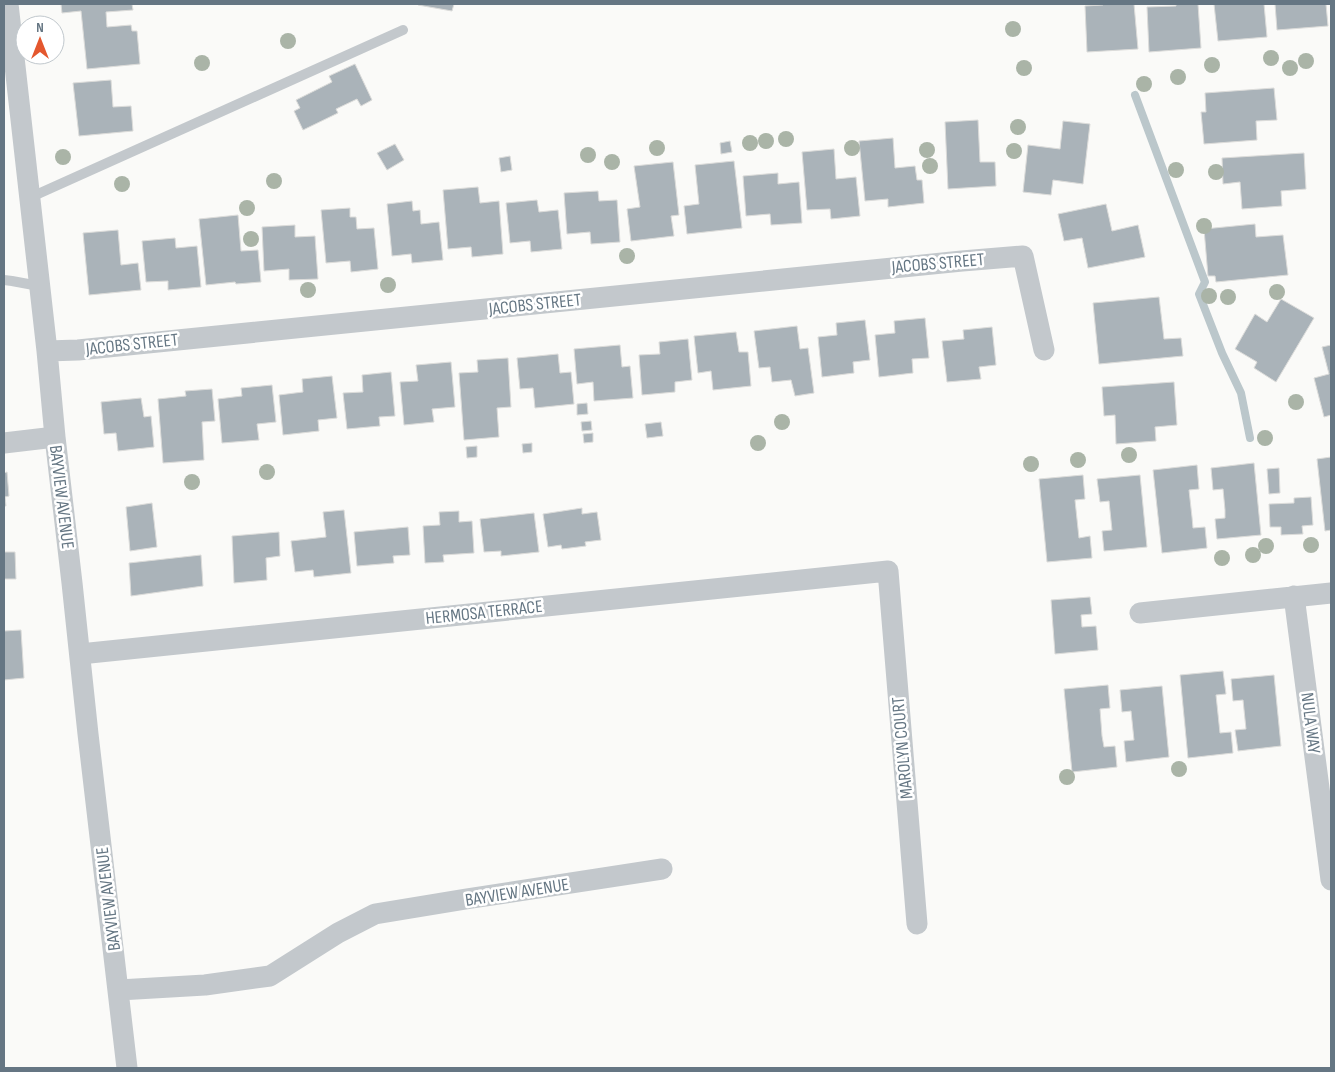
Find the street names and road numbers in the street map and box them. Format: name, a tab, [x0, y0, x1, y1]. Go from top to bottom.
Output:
street label: JACOBS STREET	[890, 249, 985, 278]
street label: JACOBS STREET	[487, 289, 582, 320]
street label: JACOBS STREET	[84, 329, 179, 360]
street label: BAYVIEW AVENUE	[45, 444, 78, 550]
street label: HERMOSA TERRACE	[425, 596, 544, 629]
street label: NULA WAY	[1296, 691, 1325, 755]
street label: MAROLYN COURT	[888, 696, 917, 800]
street label: BAYVIEW AVENUE	[92, 846, 125, 952]
street label: BAYVIEW AVENUE	[464, 874, 570, 911]

